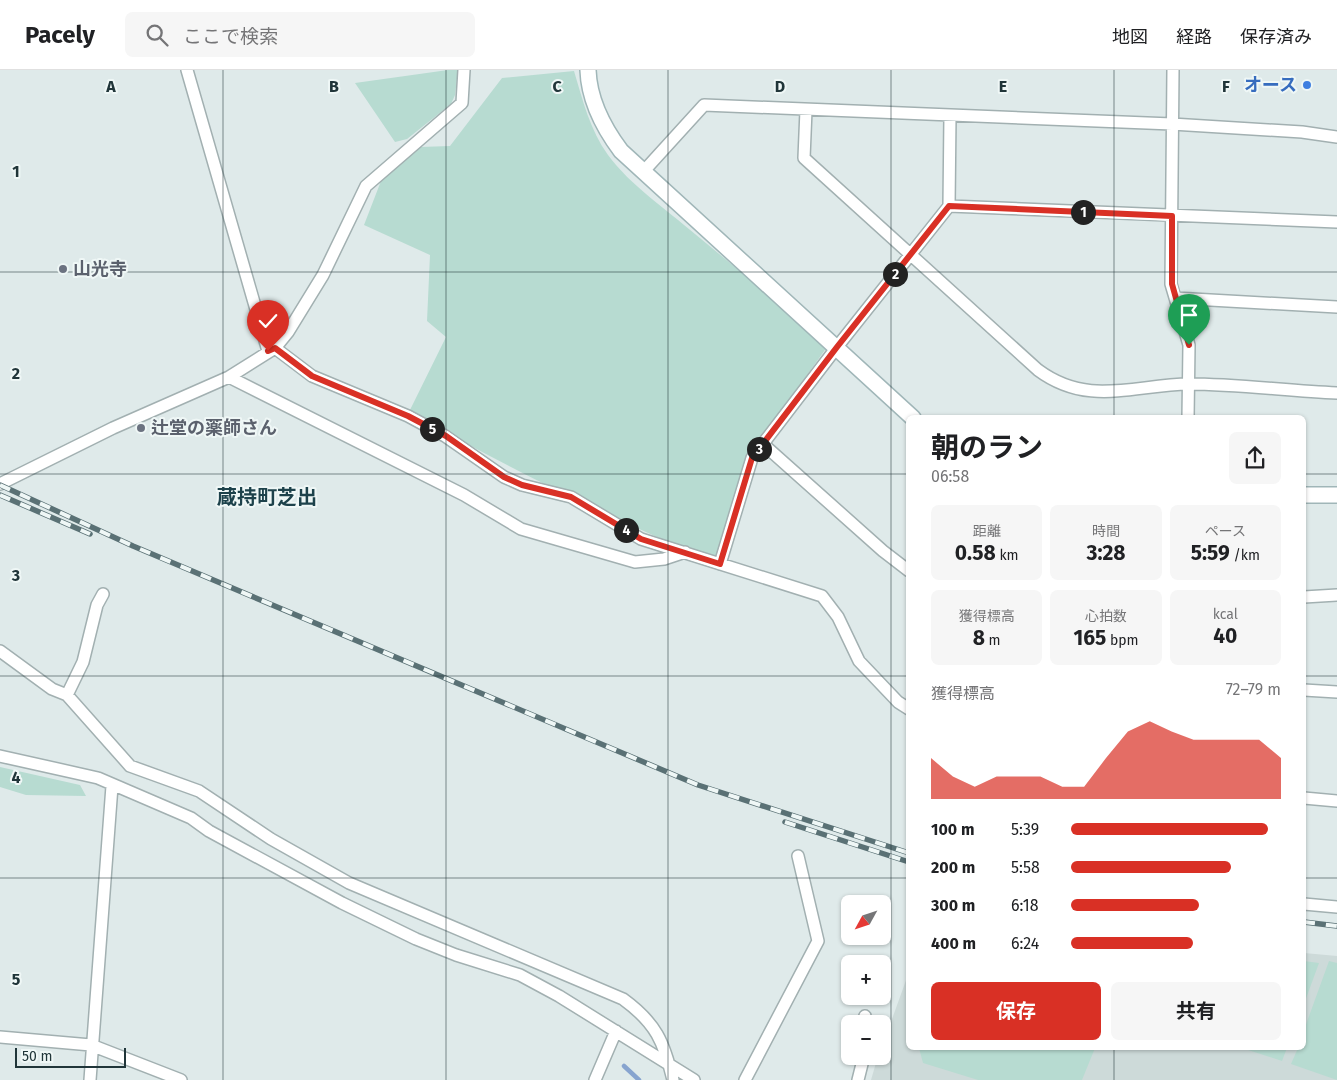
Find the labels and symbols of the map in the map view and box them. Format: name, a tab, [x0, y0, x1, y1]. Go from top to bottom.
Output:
place label: オース	[1244, 74, 1297, 96]
text: A	[105, 77, 116, 96]
text: B	[329, 77, 339, 96]
text: C	[552, 77, 562, 96]
text: D	[775, 77, 785, 96]
text: E	[999, 77, 1007, 96]
text: F	[1222, 77, 1230, 96]
marker: オース	[1301, 79, 1313, 91]
text: 1	[12, 162, 20, 181]
pin: 1	[1070, 200, 1096, 224]
place label: 山光寺	[73, 258, 127, 280]
pin: 2	[882, 262, 908, 286]
marker: 山光寺	[57, 263, 69, 275]
pin	[1168, 294, 1210, 345]
pin	[247, 300, 289, 351]
text: 2	[12, 364, 20, 383]
pin: 5	[420, 416, 444, 442]
place label: 辻堂の薬師さん	[151, 417, 277, 439]
marker: 辻堂の薬師さん	[135, 422, 147, 434]
pin: 3	[746, 436, 772, 462]
district label: 蔵持町芝出	[217, 485, 317, 509]
pin: 4	[614, 518, 638, 542]
text: 3	[11, 566, 20, 585]
text: 4	[11, 768, 21, 787]
north arrow	[841, 895, 891, 945]
text: 5	[12, 970, 21, 989]
scale bar	[15, 1045, 126, 1068]

